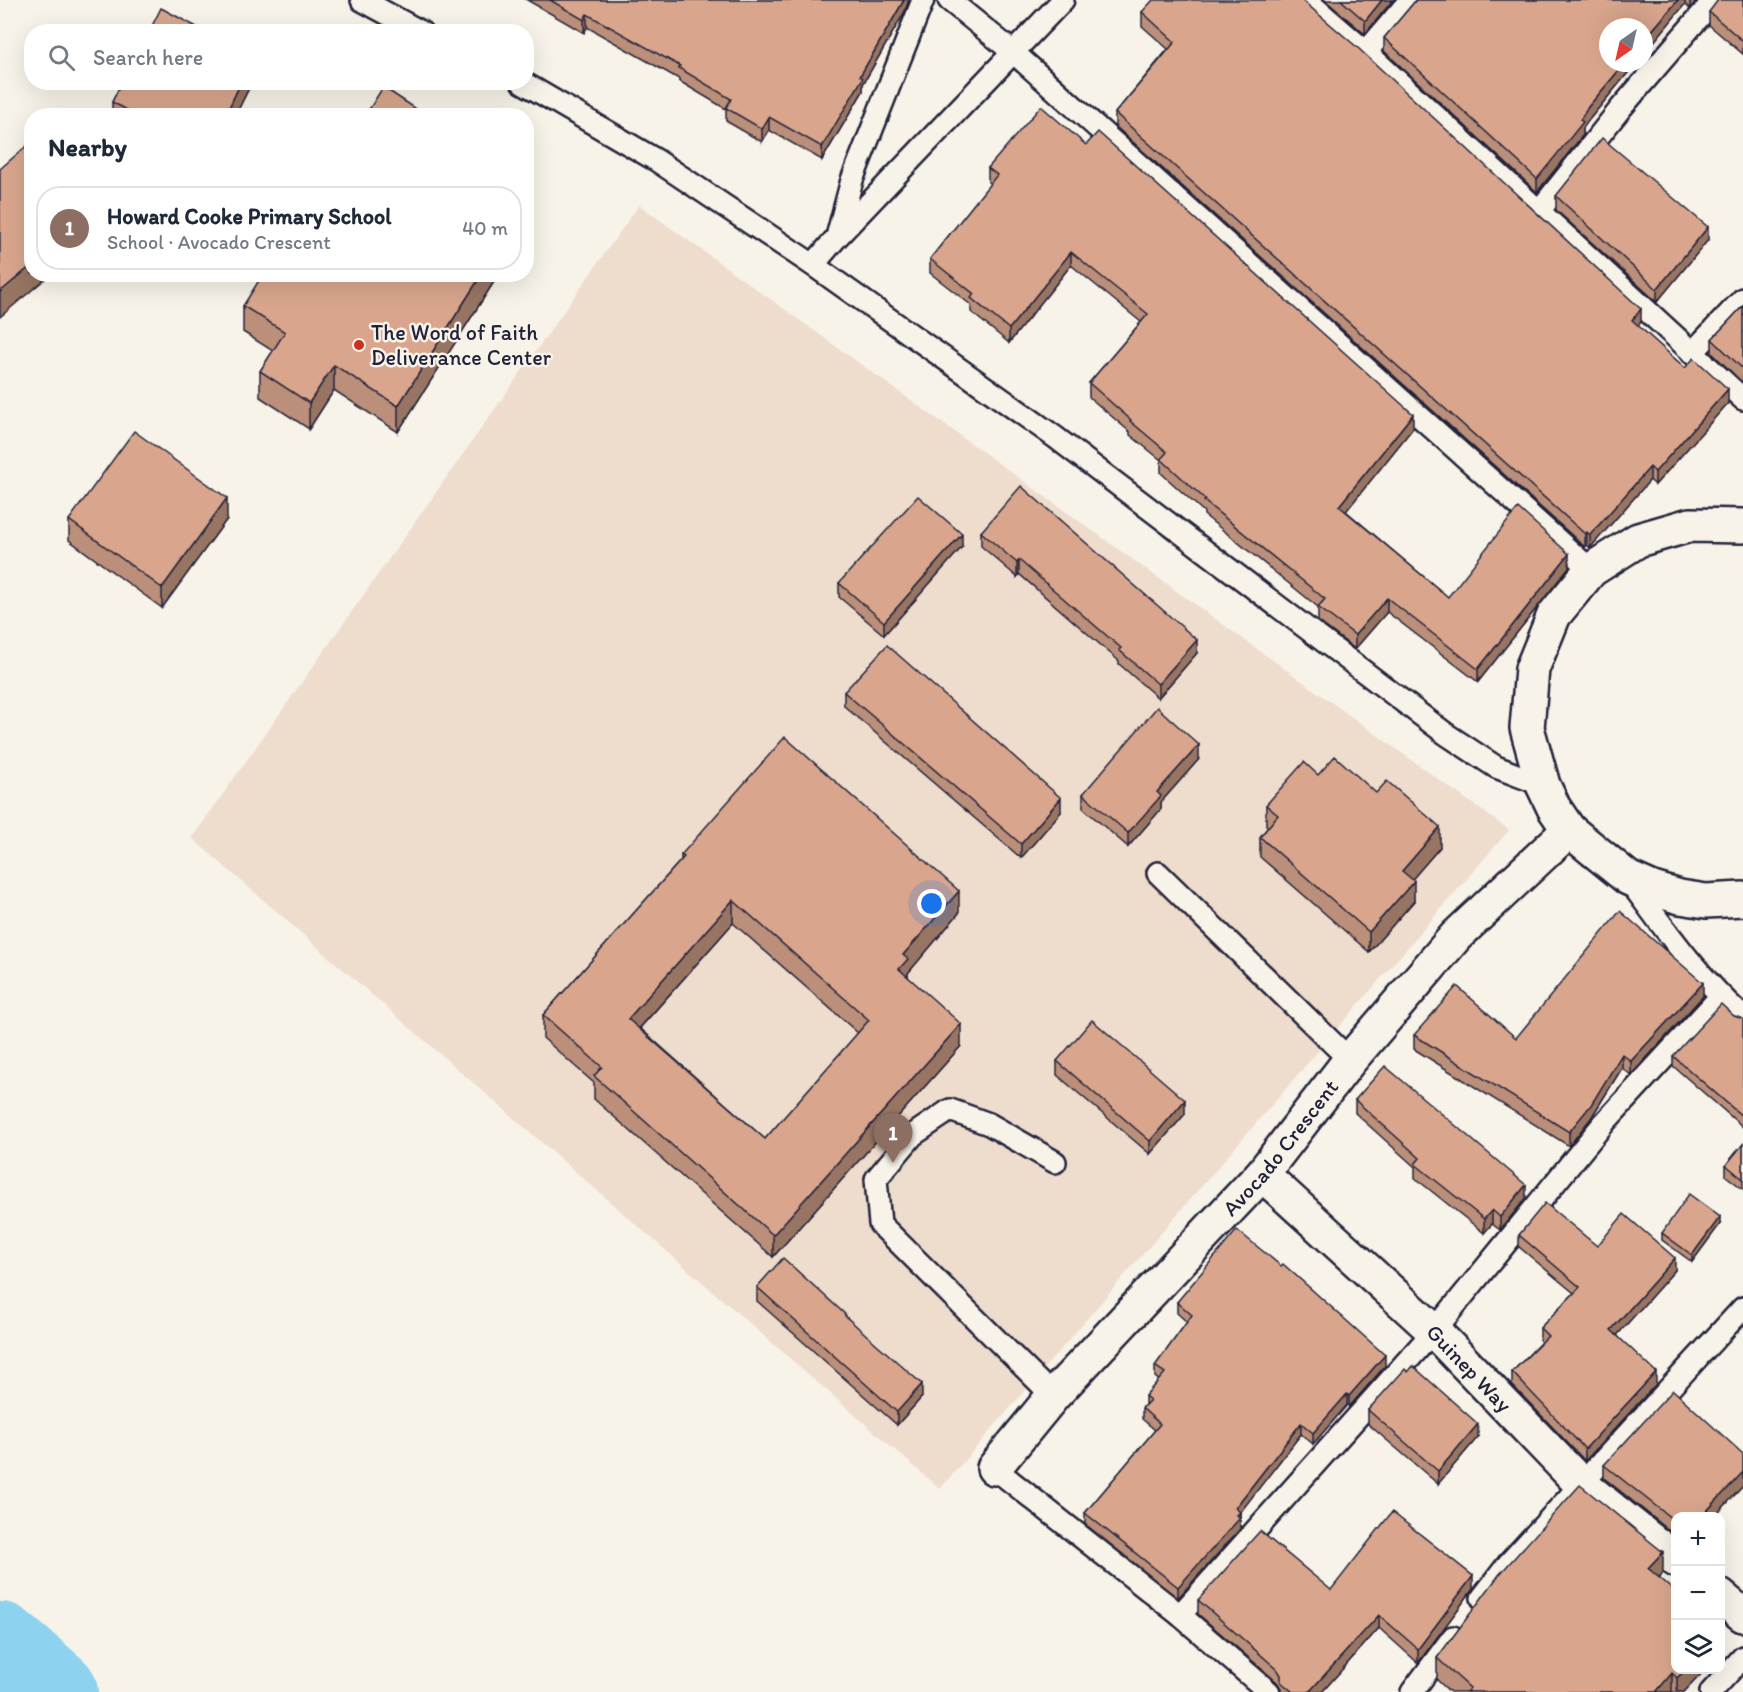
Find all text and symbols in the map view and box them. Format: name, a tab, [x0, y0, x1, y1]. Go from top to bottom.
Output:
north arrow	[1599, 18, 1653, 72]
search box	[24, 24, 534, 90]
icon: search	[45, 41, 78, 74]
text: Search here	[93, 44, 203, 71]
text: Nearby	[48, 131, 127, 163]
text: Howard Cooke Primary School	[107, 203, 391, 230]
text: 1	[65, 216, 74, 240]
text: 40 m	[462, 216, 508, 240]
text: School · Avocado Crescent	[107, 230, 331, 254]
place label: The Word of Faith Deliverance Center	[371, 319, 552, 371]
marker: The Word of Faith Deliverance Center	[352, 338, 366, 352]
your location	[917, 889, 946, 918]
street label: Avocado Crescent	[1216, 1074, 1344, 1221]
pin: 1	[874, 1114, 912, 1163]
street label: Guinep Way	[1421, 1318, 1518, 1418]
map controls	[1671, 1512, 1725, 1674]
button: +	[1671, 1512, 1725, 1566]
button: −	[1671, 1566, 1725, 1620]
button: layers	[1671, 1620, 1725, 1674]

